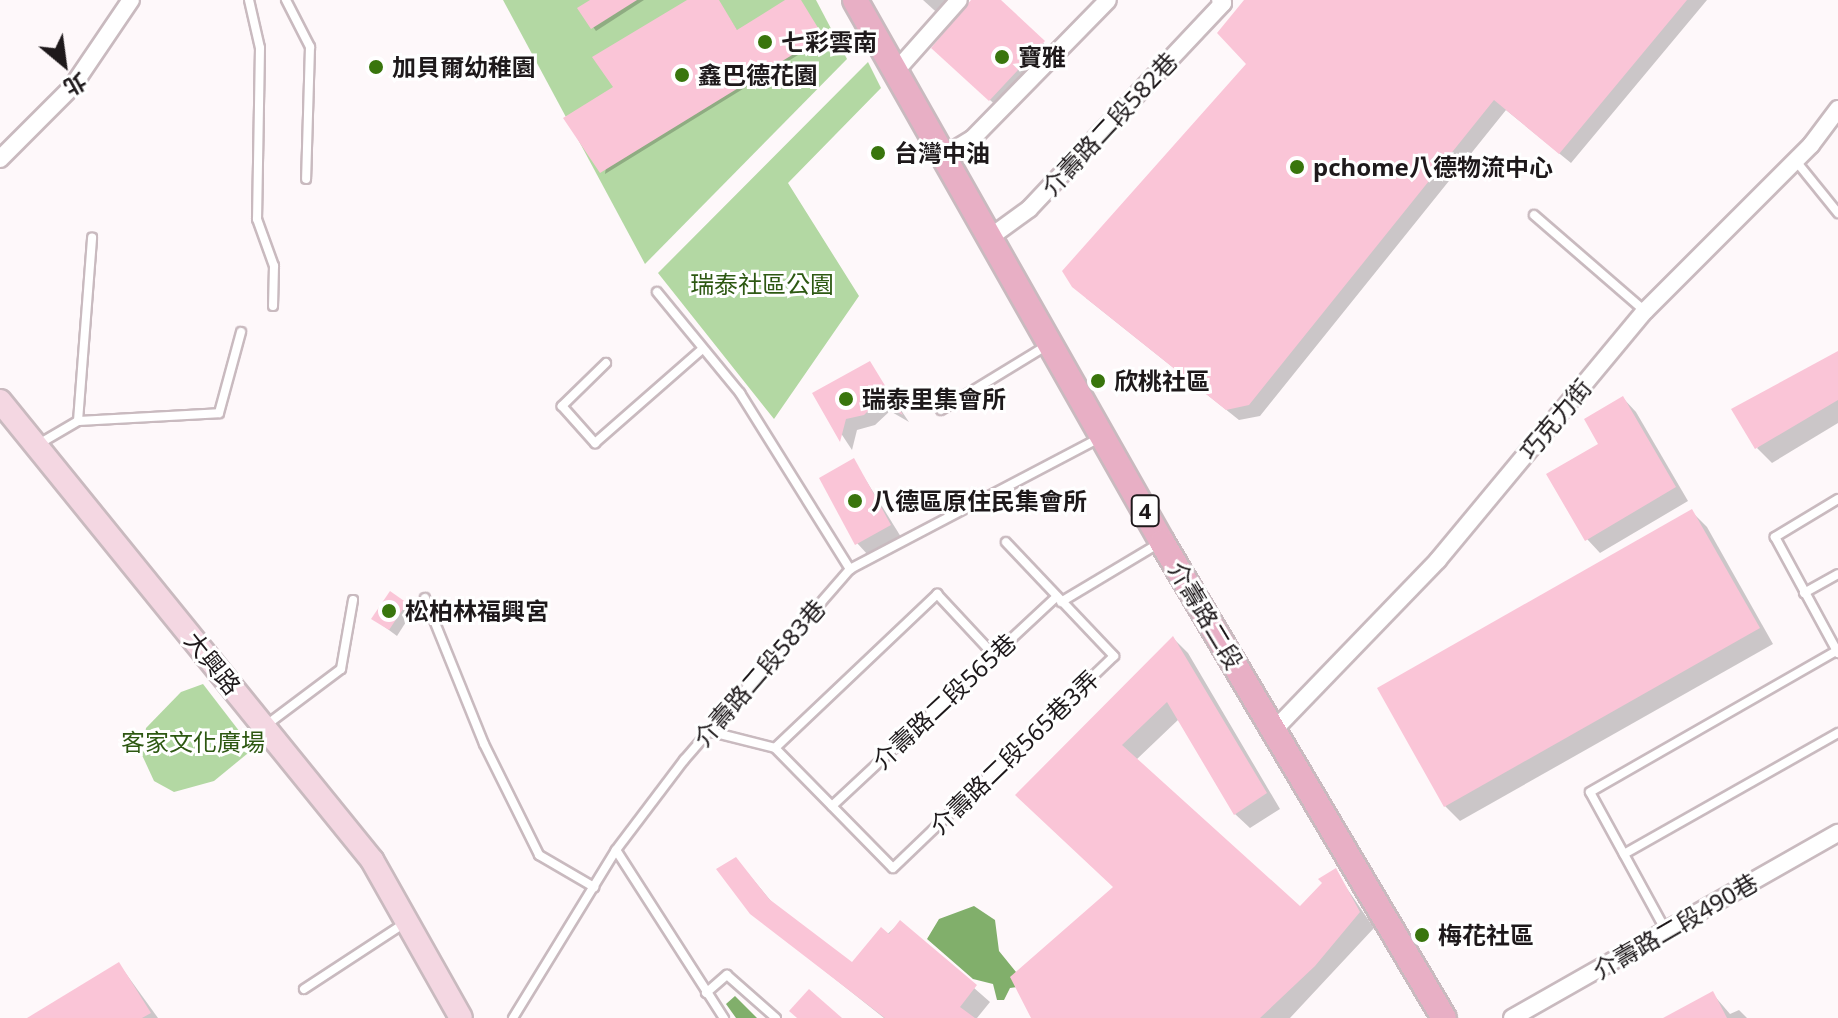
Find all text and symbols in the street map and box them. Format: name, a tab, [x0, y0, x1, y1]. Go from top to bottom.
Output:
north arrow	[24, 24, 104, 104]
place label: 七彩雲南	[781, 28, 877, 56]
marker: 七彩雲南	[756, 33, 774, 51]
place label: 寶雅	[1018, 43, 1066, 71]
street label: 介壽路二段582巷	[1035, 46, 1183, 202]
marker: 寶雅	[993, 48, 1011, 66]
place label: 加貝爾幼稚園	[392, 53, 536, 81]
marker: 加貝爾幼稚園	[367, 58, 385, 76]
place label: 鑫巴德花園	[698, 61, 818, 89]
marker: 鑫巴德花園	[673, 66, 691, 84]
text: 北	[59, 67, 93, 103]
place label: 台灣中油	[894, 139, 990, 167]
marker: 台灣中油	[869, 144, 887, 162]
place label: pchome八德物流中心	[1313, 153, 1553, 181]
marker: pchome八德物流中心	[1288, 158, 1306, 176]
park label: 瑞泰社區公園	[690, 270, 834, 298]
place label: 欣桃社區	[1114, 367, 1210, 395]
marker: 欣桃社區	[1089, 372, 1107, 390]
street label: 巧克力街	[1513, 373, 1597, 465]
place label: 瑞泰里集會所	[862, 385, 1006, 413]
marker: 瑞泰里集會所	[837, 390, 855, 408]
place label: 八德區原住民集會所	[871, 487, 1087, 515]
marker: 八德區原住民集會所	[846, 492, 864, 510]
road number: 4	[1129, 493, 1161, 529]
street label: 介壽路二段	[1163, 556, 1249, 674]
street label: 介壽路二段583巷	[687, 594, 831, 752]
place label: 松柏林福興宮	[405, 597, 549, 625]
marker: 松柏林福興宮	[380, 602, 398, 620]
street label: 大興路	[179, 626, 247, 700]
street label: 介壽路二段565巷	[866, 627, 1022, 775]
street label: 介壽路二段565巷3弄	[924, 664, 1104, 840]
park label: 客家文化廣場	[121, 728, 265, 756]
street label: 介壽路二段490巷	[1588, 867, 1762, 985]
place label: 梅花社區	[1438, 921, 1534, 949]
marker: 梅花社區	[1413, 926, 1431, 944]

